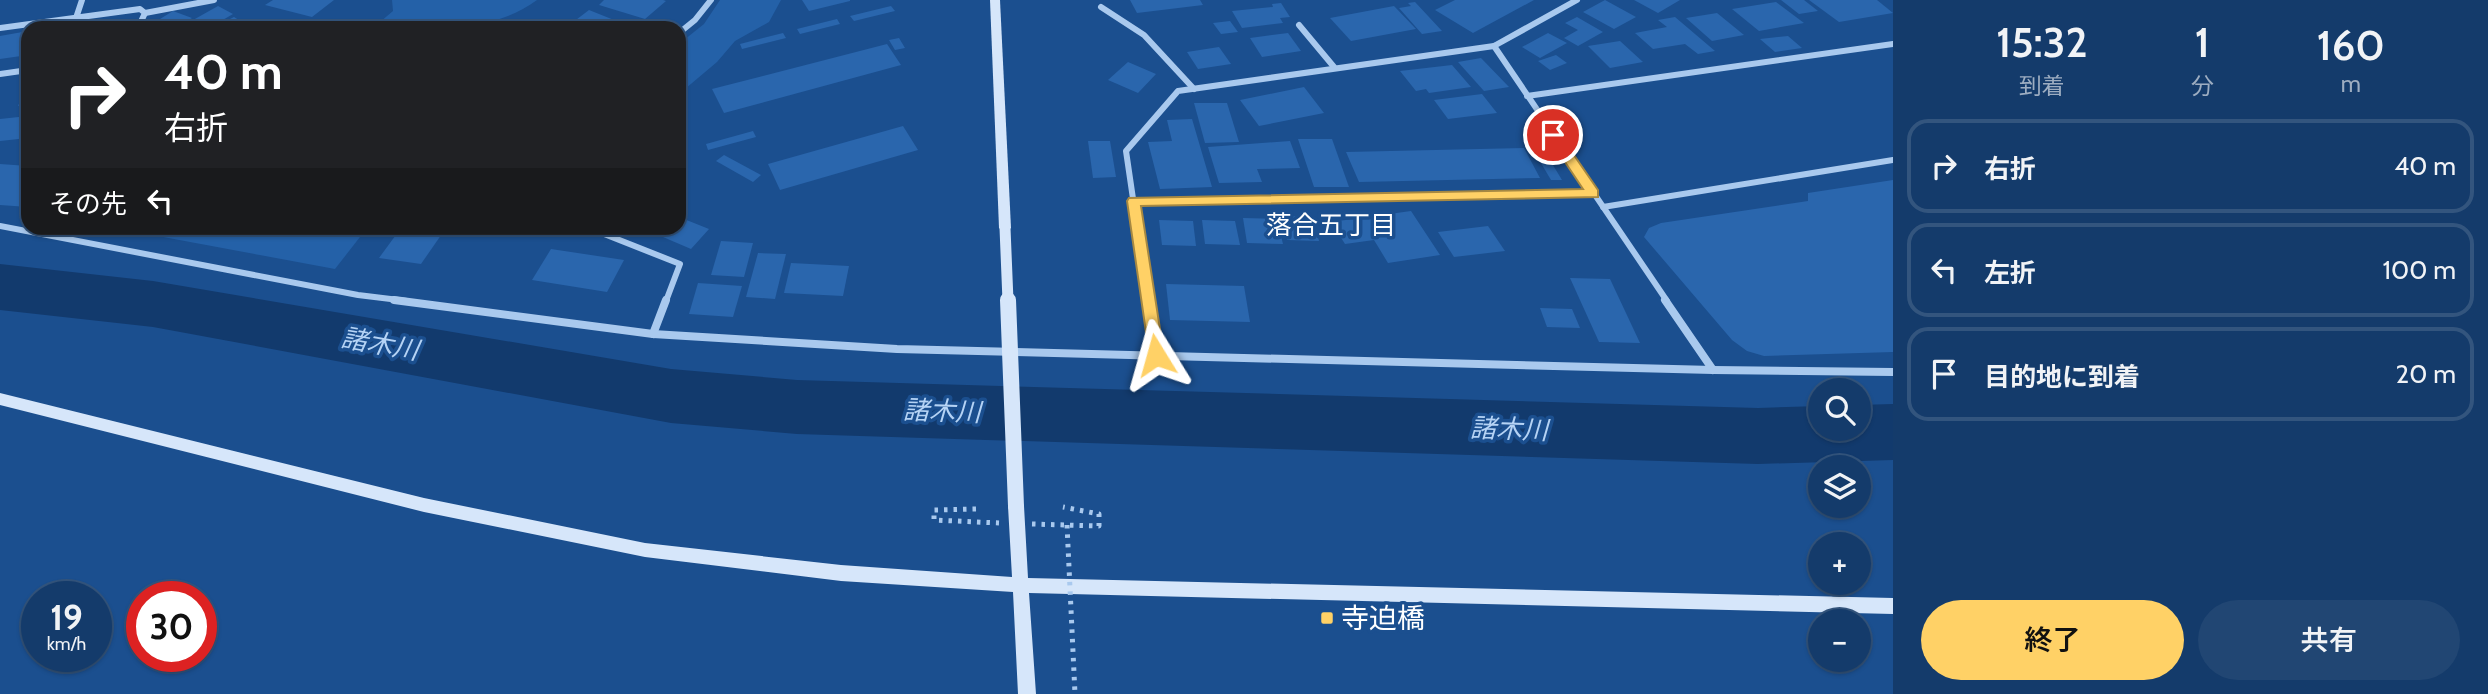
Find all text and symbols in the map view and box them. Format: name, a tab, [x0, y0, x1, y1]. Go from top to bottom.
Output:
text: 15:32	[1996, 16, 2088, 68]
text: 1	[2195, 16, 2210, 68]
text: 160	[2317, 19, 2385, 71]
text: 40 m	[164, 42, 283, 101]
icon: right	[49, 49, 140, 140]
text: m	[2341, 70, 2361, 98]
text: 到着	[2019, 72, 2065, 100]
text: 分	[2191, 72, 2214, 100]
pin	[1523, 105, 1583, 165]
text: 右折	[164, 108, 228, 147]
icon: arrive	[1534, 116, 1572, 154]
icon: right	[1925, 147, 1963, 185]
text: 40 m	[2394, 150, 2456, 182]
text: 右折	[1984, 153, 2036, 185]
icon: left	[141, 182, 179, 220]
text: その先	[49, 188, 127, 220]
district label: 落合五丁目	[1266, 209, 1396, 241]
icon: left	[1925, 251, 1963, 289]
text: 100 m	[2383, 254, 2456, 286]
text: 左折	[1984, 257, 2036, 289]
position arrow	[1119, 318, 1193, 392]
water label: 諸木川	[339, 321, 424, 367]
icon: arrive	[1925, 355, 1963, 393]
text: 20 m	[2396, 358, 2456, 390]
text: 目的地に到着	[1984, 361, 2140, 393]
map controls	[1808, 378, 1871, 672]
button: search	[1808, 378, 1871, 441]
water label: 諸木川	[902, 394, 985, 428]
water label: 諸木川	[1469, 412, 1552, 446]
button: layers	[1808, 455, 1871, 518]
button: +	[1808, 532, 1871, 595]
speed limit sign: 30	[126, 581, 217, 672]
text: 19	[50, 596, 83, 639]
button: 終了	[1921, 600, 2184, 680]
button: 共有	[2198, 600, 2460, 680]
place label: 寺迫橋	[1341, 601, 1425, 635]
button: −	[1808, 609, 1871, 672]
marker: 寺迫橋	[1319, 610, 1335, 626]
text: km/h	[47, 633, 86, 655]

